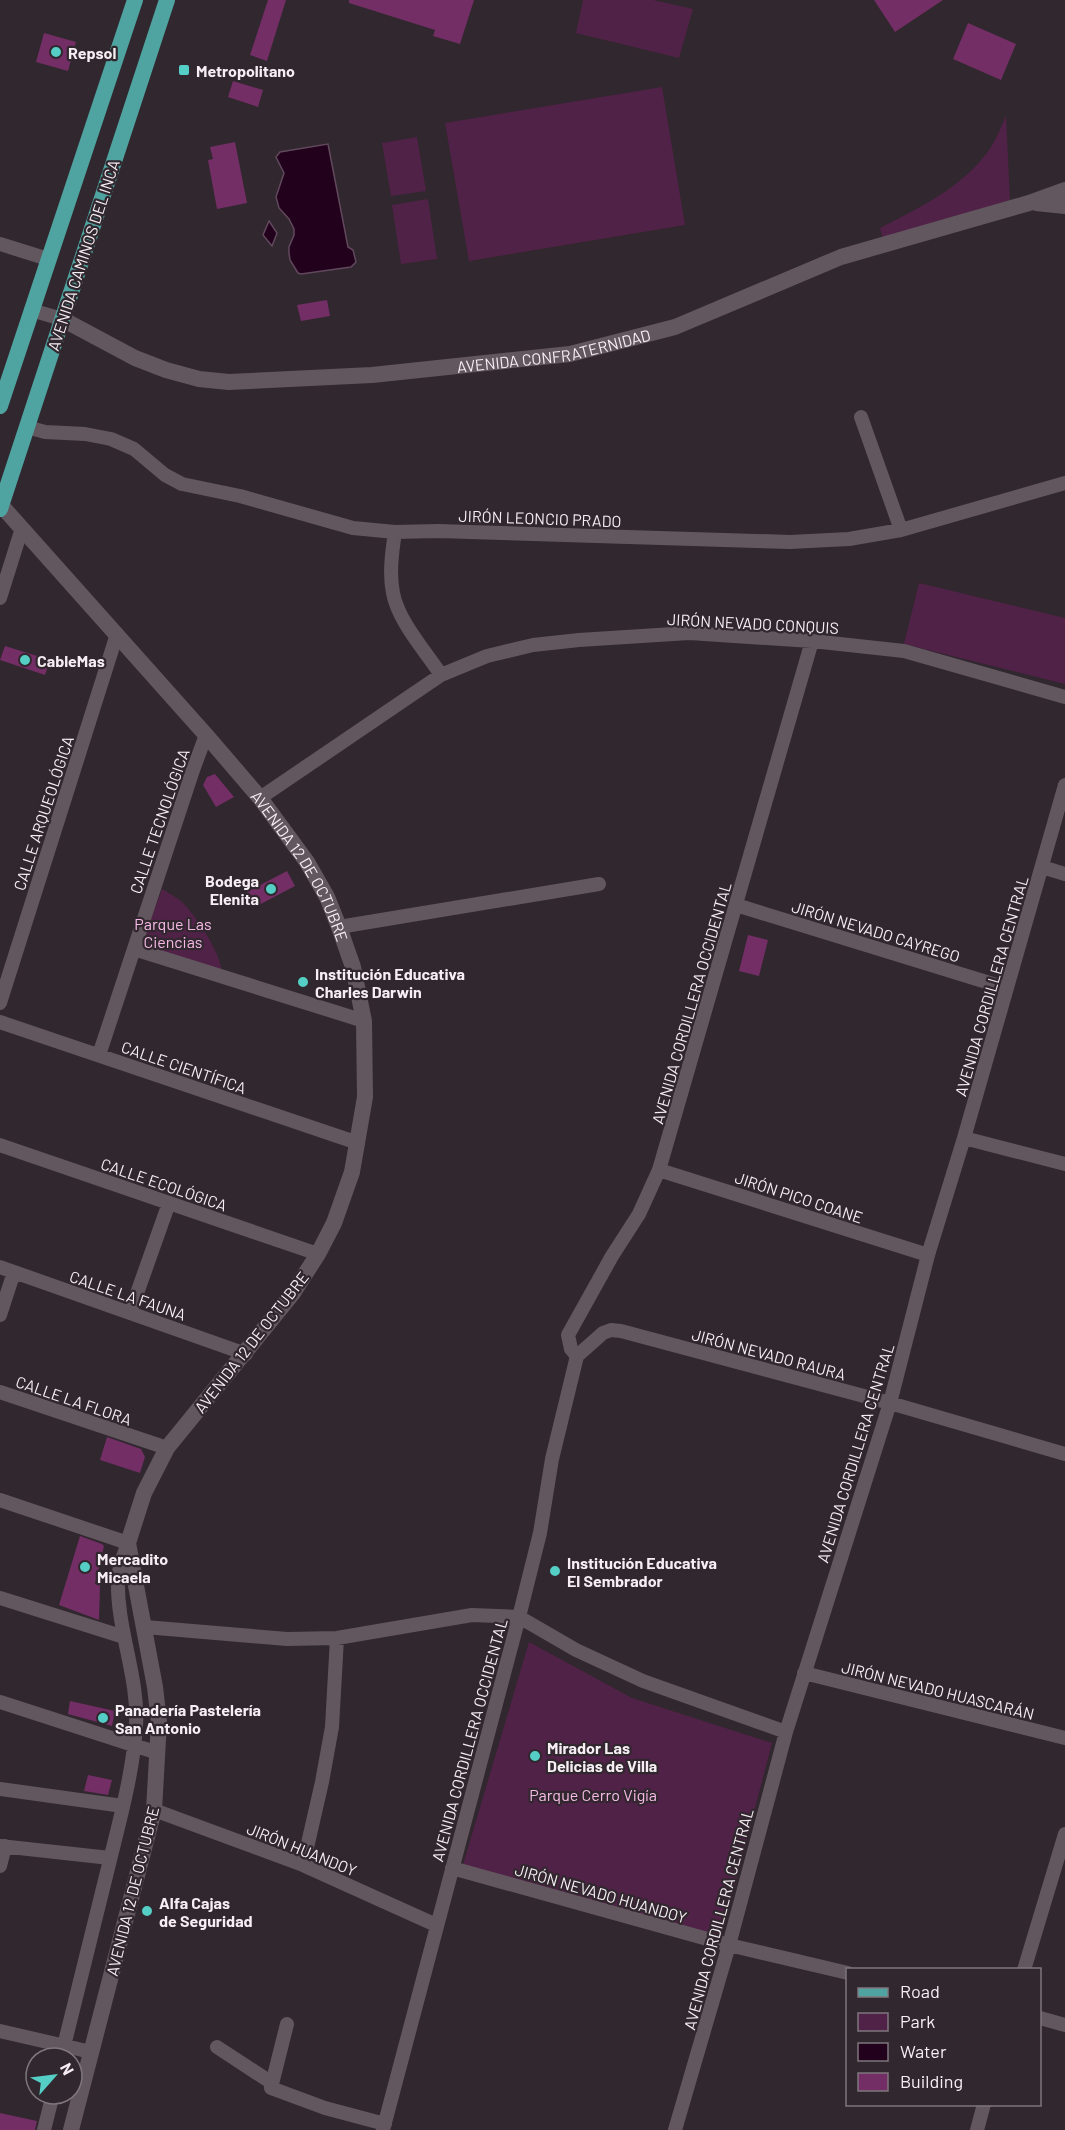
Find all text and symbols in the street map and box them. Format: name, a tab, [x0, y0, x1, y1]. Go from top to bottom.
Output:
place label: Repsol	[68, 43, 116, 62]
marker: Repsol	[49, 45, 63, 59]
place label: Metropolitano	[196, 61, 295, 80]
marker: Metropolitano	[177, 63, 191, 77]
street label: AVENIDA CAMINOS DEL INCA	[43, 157, 123, 353]
street label: AVENIDA CONFRATERNIDAD	[456, 324, 652, 375]
street label: JIRÓN LEONCIO PRADO	[458, 506, 622, 530]
street label: JIRÓN NEVADO CONQUIS	[667, 609, 839, 637]
place label: CableMas	[37, 651, 105, 670]
marker: CableMas	[18, 653, 32, 667]
street label: CALLE ARQUEOLÓGICA	[9, 733, 77, 893]
street label: CALLE TECNOLÓGICA	[125, 746, 193, 896]
street label: AVENIDA 12 DE OCTUBRE	[248, 786, 353, 944]
place label: Bodega Elenita	[205, 871, 259, 908]
street label: AVENIDA CORDILLERA CENTRAL	[950, 874, 1032, 1098]
street label: AVENIDA CORDILLERA OCCIDENTAL	[647, 880, 735, 1126]
marker: Bodega Elenita	[264, 882, 278, 896]
street label: JIRÓN NEVADO CAYREGO	[790, 896, 962, 966]
park label: Parque Las Ciencias	[134, 914, 212, 951]
place label: Institución Educativa Charles Darwin	[315, 964, 465, 1001]
marker: Institución Educativa Charles Darwin	[296, 975, 310, 989]
street label: CALLE CIENTÍFICA	[119, 1037, 249, 1097]
street label: CALLE ECOLÓGICA	[98, 1154, 230, 1215]
street label: JIRÓN PICO COANE	[733, 1167, 865, 1227]
street label: CALLE LA FAUNA	[67, 1266, 189, 1324]
street label: AVENIDA 12 DE OCTUBRE	[190, 1268, 312, 1416]
street label: JIRÓN NEVADO RAURA	[690, 1324, 848, 1384]
street label: AVENIDA CORDILLERA CENTRAL	[813, 1341, 897, 1565]
street label: CALLE LA FLORA	[14, 1371, 135, 1429]
place label: Mercadito Micaela	[97, 1549, 168, 1586]
place label: Institución Educativa El Sembrador	[567, 1553, 717, 1590]
marker: Mercadito Micaela	[78, 1560, 92, 1574]
marker: Institución Educativa El Sembrador	[548, 1564, 562, 1578]
street label: AVENIDA CORDILLERA OCCIDENTAL	[427, 1616, 511, 1864]
street label: JIRÓN NEVADO HUASCARÁN	[840, 1657, 1036, 1723]
place label: Panadería Pastelería San Antonio	[115, 1700, 261, 1737]
marker: Panadería Pastelería San Antonio	[96, 1711, 110, 1725]
place label: Mirador Las Delicias de Villa	[547, 1738, 657, 1775]
marker: Mirador Las Delicias de Villa	[528, 1749, 542, 1763]
park label: Parque Cerro Vigía	[529, 1785, 657, 1804]
street label: AVENIDA 12 DE OCTUBRE	[102, 1804, 162, 1978]
street label: AVENIDA CORDILLERA CENTRAL	[679, 1806, 757, 2032]
street label: JIRÓN HUANDOY	[244, 1818, 360, 1880]
street label: JIRÓN NEVADO HUANDOY	[513, 1859, 689, 1927]
place label: Alfa Cajas de Seguridad	[159, 1893, 253, 1930]
marker: Alfa Cajas de Seguridad	[140, 1904, 154, 1918]
legend	[846, 1968, 1041, 2106]
text: Road	[900, 1980, 940, 2002]
text: Park	[900, 2010, 935, 2032]
text: Water	[900, 2040, 947, 2062]
north arrow	[24, 2046, 84, 2106]
text: N	[57, 2060, 79, 2078]
text: Building	[900, 2070, 963, 2092]

